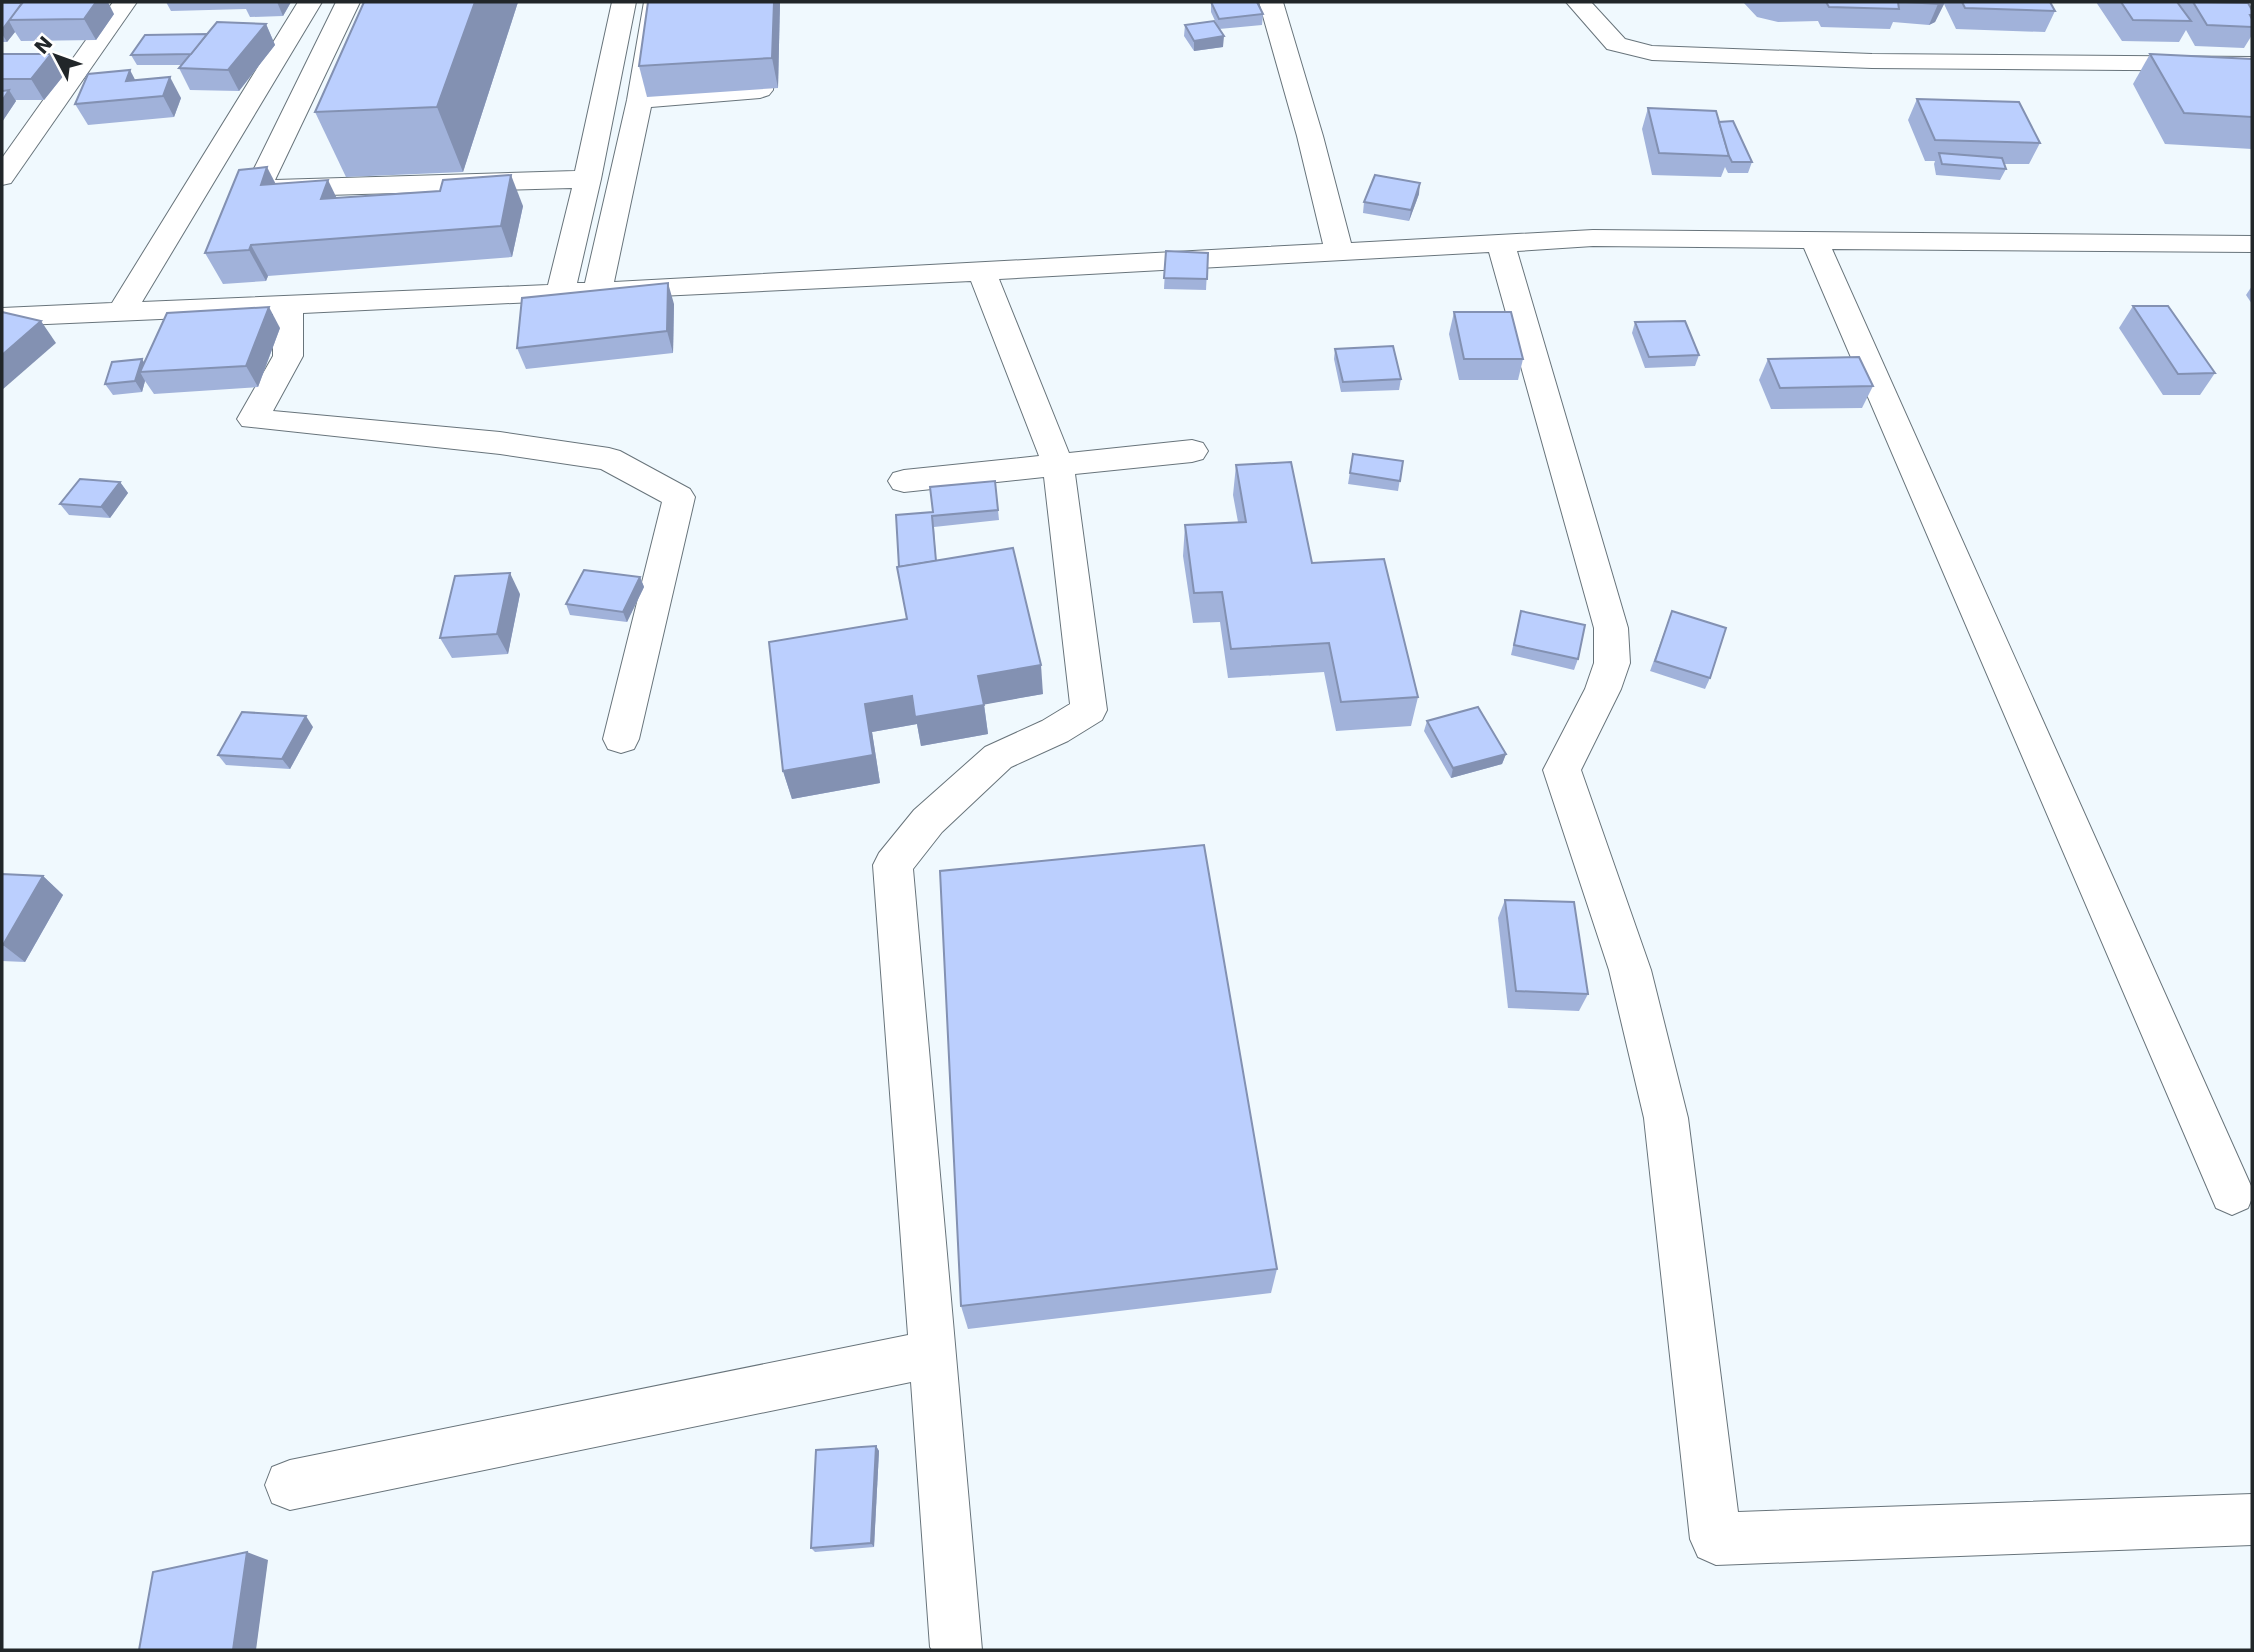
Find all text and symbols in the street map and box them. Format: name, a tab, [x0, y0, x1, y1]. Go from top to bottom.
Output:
north arrow	[21, 21, 91, 91]
text: N	[30, 32, 57, 58]

